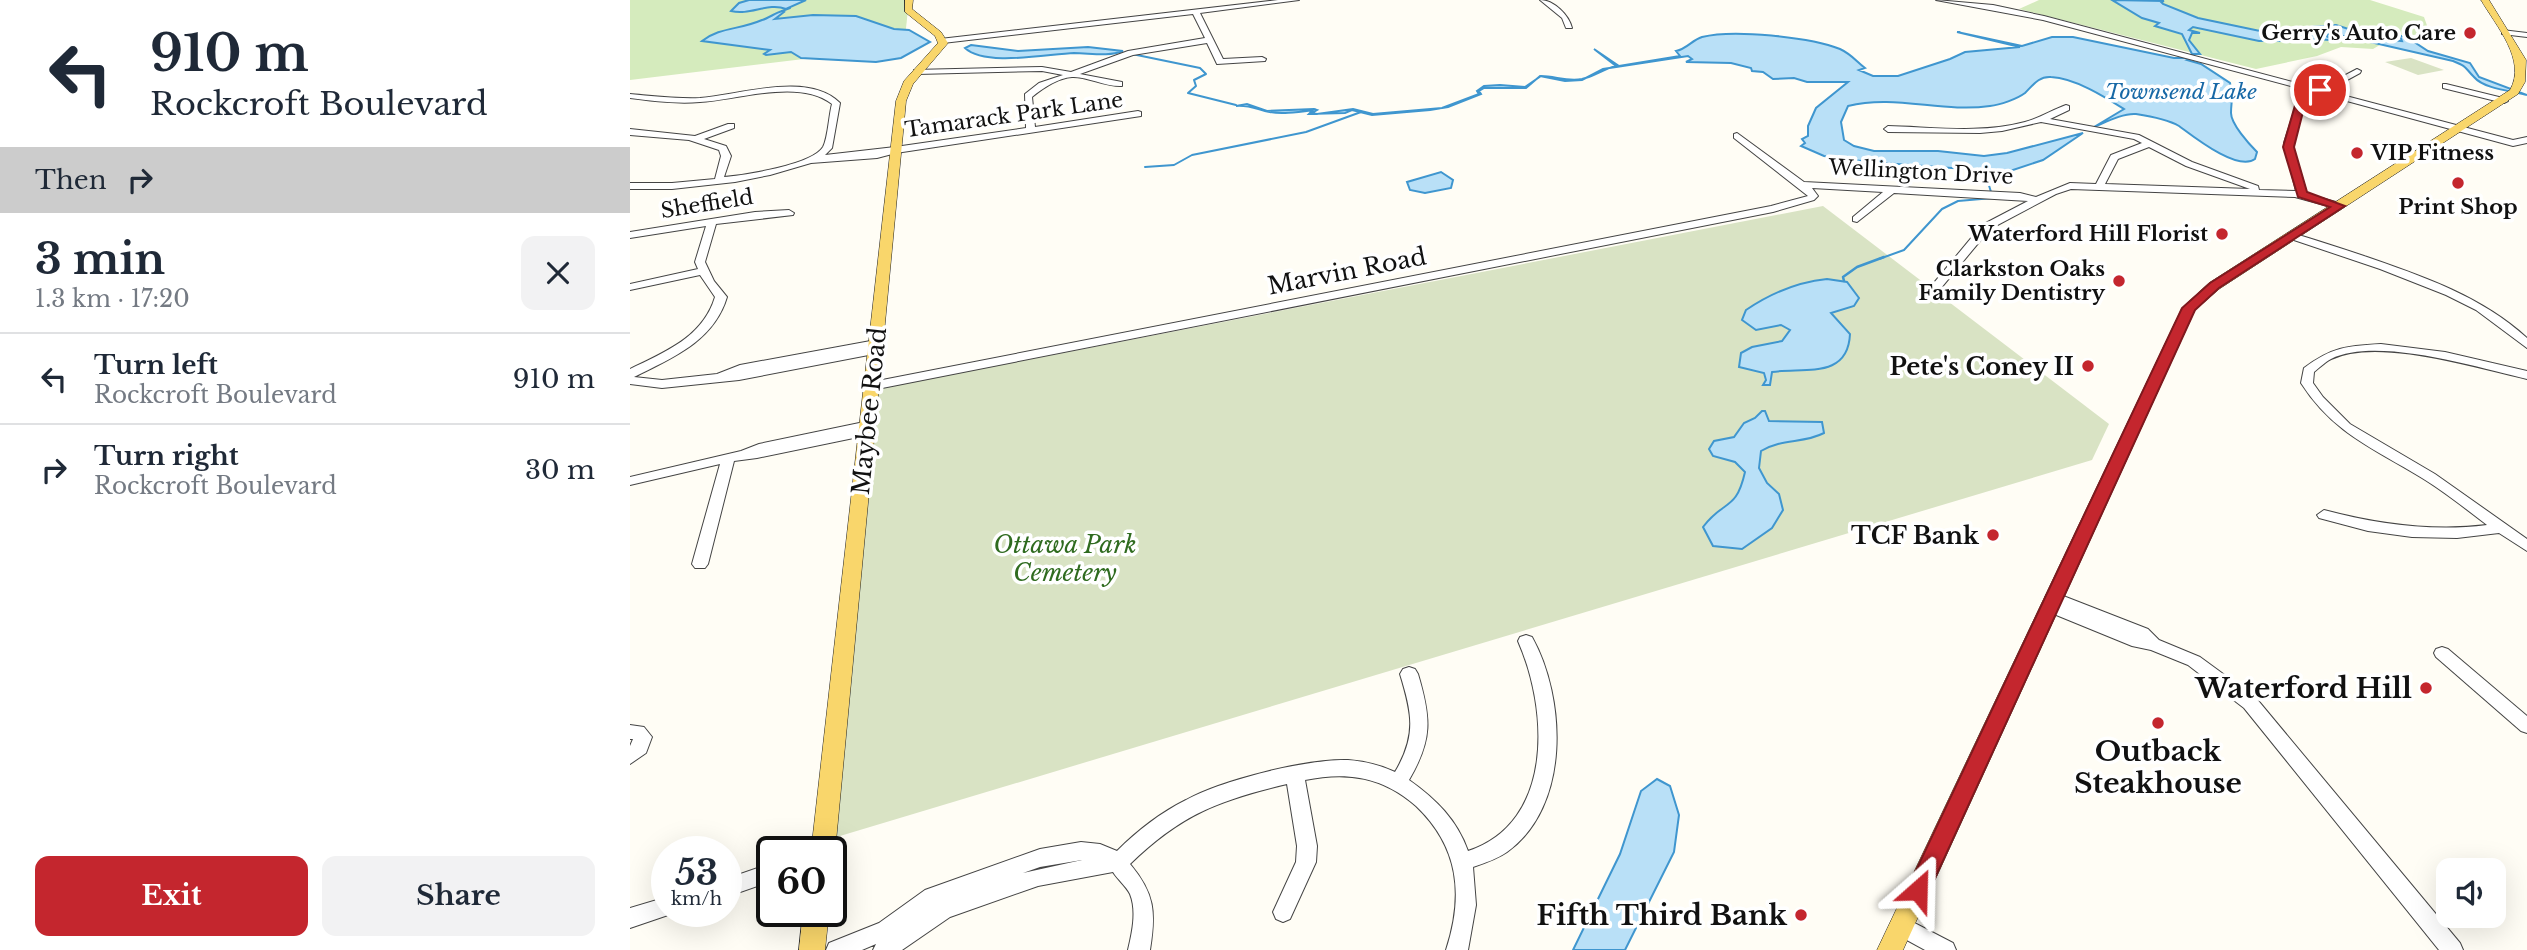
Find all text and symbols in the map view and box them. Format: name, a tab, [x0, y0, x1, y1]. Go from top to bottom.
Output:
place label: Gerry's Auto Care	[2261, 20, 2456, 46]
text: 910 m	[150, 23, 309, 84]
marker: Gerry's Auto Care	[2462, 25, 2478, 41]
icon: left	[35, 28, 126, 119]
pin	[2290, 60, 2350, 120]
icon: arrive	[2301, 71, 2339, 109]
water label: Townsend Lake	[2105, 79, 2257, 105]
text: Rockcroft Boulevard	[150, 84, 488, 124]
street label: Tamarack Park Lane	[903, 87, 1125, 143]
place label: VIP Fitness	[2370, 140, 2494, 166]
marker: VIP Fitness	[2349, 145, 2365, 161]
street label: Wellington Drive	[1827, 154, 2014, 190]
icon: right	[121, 161, 159, 199]
text: Then	[35, 164, 107, 196]
marker: Print Shop	[2450, 175, 2466, 191]
street label: Sheffield	[659, 184, 755, 224]
place label: Print Shop	[2398, 194, 2518, 220]
place label: Waterford Hill Florist	[1967, 221, 2208, 247]
marker: Waterford Hill Florist	[2214, 226, 2230, 242]
text: 3 min	[35, 233, 165, 285]
button: close	[521, 236, 595, 310]
street label: Marvin Road	[1265, 241, 1429, 301]
place label: Clarkston Oaks Family Dentistry	[1918, 256, 2105, 306]
marker: Clarkston Oaks Family Dentistry	[2111, 273, 2127, 289]
text: 1.3 km · 17:20	[35, 285, 190, 313]
street label: Maybee Road	[846, 326, 892, 496]
text: Turn left	[94, 349, 218, 381]
place label: Pete's Coney II	[1890, 352, 2074, 381]
marker: Pete's Coney II	[2080, 358, 2096, 374]
icon: left	[35, 360, 73, 398]
text: 910 m	[513, 363, 595, 395]
text: Rockcroft Boulevard	[94, 381, 337, 409]
text: Turn right	[94, 440, 239, 472]
icon: right	[35, 451, 73, 489]
text: 30 m	[525, 454, 595, 486]
text: Rockcroft Boulevard	[94, 472, 337, 500]
place label: TCF Bank	[1851, 521, 1980, 550]
marker: TCF Bank	[1985, 527, 2001, 543]
park label: Ottawa Park Cemetery	[994, 530, 1136, 587]
place label: Waterford Hill	[2194, 671, 2412, 706]
marker: Waterford Hill	[2418, 680, 2434, 696]
marker: Outback Steakhouse	[2150, 715, 2166, 731]
place label: Outback Steakhouse	[2074, 734, 2242, 801]
speed limit sign: 60	[756, 836, 847, 927]
text: 53	[675, 851, 718, 894]
position arrow	[1881, 853, 1955, 927]
button: Exit	[35, 856, 308, 936]
button: Share	[322, 856, 595, 936]
map controls	[2436, 858, 2506, 928]
button: sound	[2436, 858, 2506, 928]
text: km/h	[671, 888, 722, 910]
place label: Fifth Third Bank	[1537, 898, 1787, 933]
marker: Fifth Third Bank	[1793, 907, 1809, 923]

